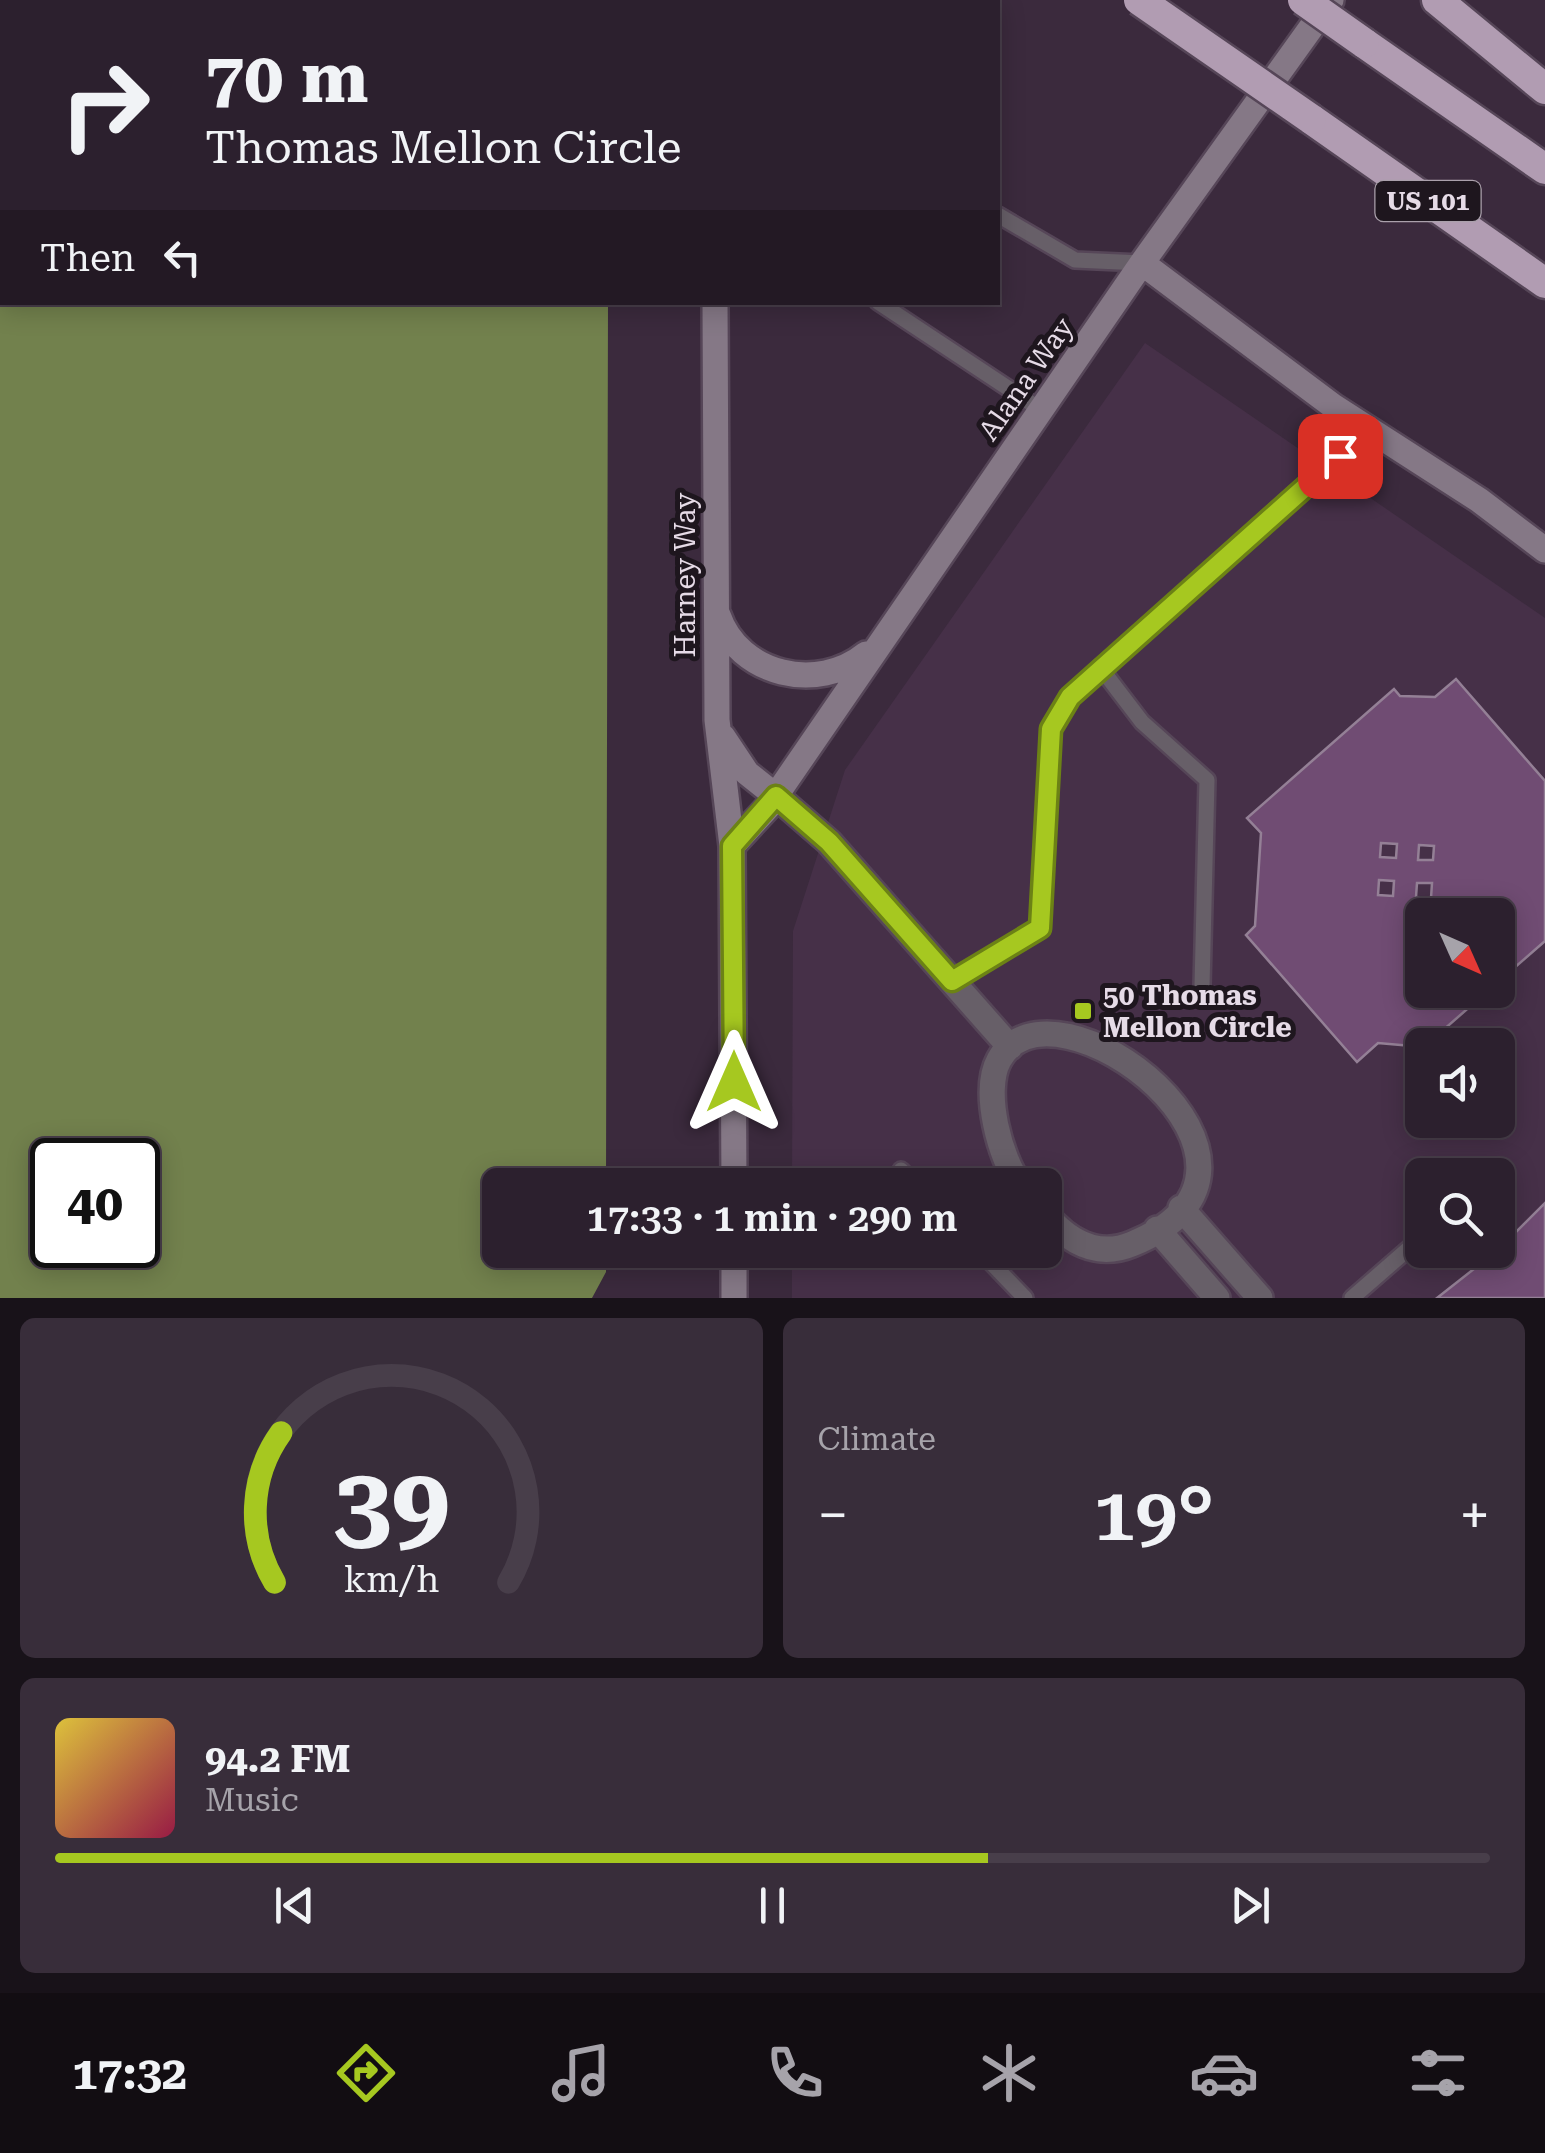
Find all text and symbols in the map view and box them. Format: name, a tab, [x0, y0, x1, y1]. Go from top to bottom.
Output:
text: 70 m	[205, 37, 369, 119]
icon: right	[40, 40, 170, 170]
text: Thomas Mellon Circle	[205, 121, 681, 174]
road number: US 101	[1376, 181, 1480, 221]
icon: left	[155, 230, 210, 285]
text: Then	[40, 236, 135, 280]
street label: Alana Way	[972, 311, 1081, 447]
pin	[1298, 414, 1383, 499]
icon: arrive	[1313, 429, 1368, 484]
street label: Harney Way	[669, 492, 702, 657]
north arrow	[1405, 898, 1515, 1008]
map controls	[1405, 898, 1515, 1268]
place label: 50 Thomas Mellon Circle	[1103, 979, 1292, 1044]
marker: 50 Thomas Mellon Circle	[1072, 1000, 1094, 1022]
button: sound	[1405, 1028, 1515, 1138]
position arrow	[682, 1030, 786, 1134]
speed limit sign: 40	[30, 1138, 160, 1268]
button: search	[1405, 1158, 1515, 1268]
text: 17:33 · 1 min · 290 m	[587, 1196, 958, 1240]
text: Climate	[818, 1420, 936, 1458]
text: 39	[333, 1444, 449, 1565]
text: 19°	[1093, 1470, 1214, 1558]
text: −	[818, 1483, 848, 1547]
text: +	[1459, 1483, 1490, 1547]
text: km/h	[343, 1559, 439, 1601]
text: 94.2 FM	[205, 1737, 351, 1781]
text: Music	[205, 1781, 299, 1819]
icon: previous	[267, 1878, 322, 1933]
icon: pause	[745, 1878, 800, 1933]
icon: next	[1223, 1878, 1278, 1933]
icon: directions	[331, 2038, 401, 2108]
icon: music	[546, 2038, 616, 2108]
icon: phone	[760, 2038, 830, 2108]
icon: climate	[974, 2038, 1044, 2108]
icon: car	[1189, 2038, 1259, 2108]
icon: filters	[1403, 2038, 1473, 2108]
text: 17:32	[72, 2047, 187, 2100]

